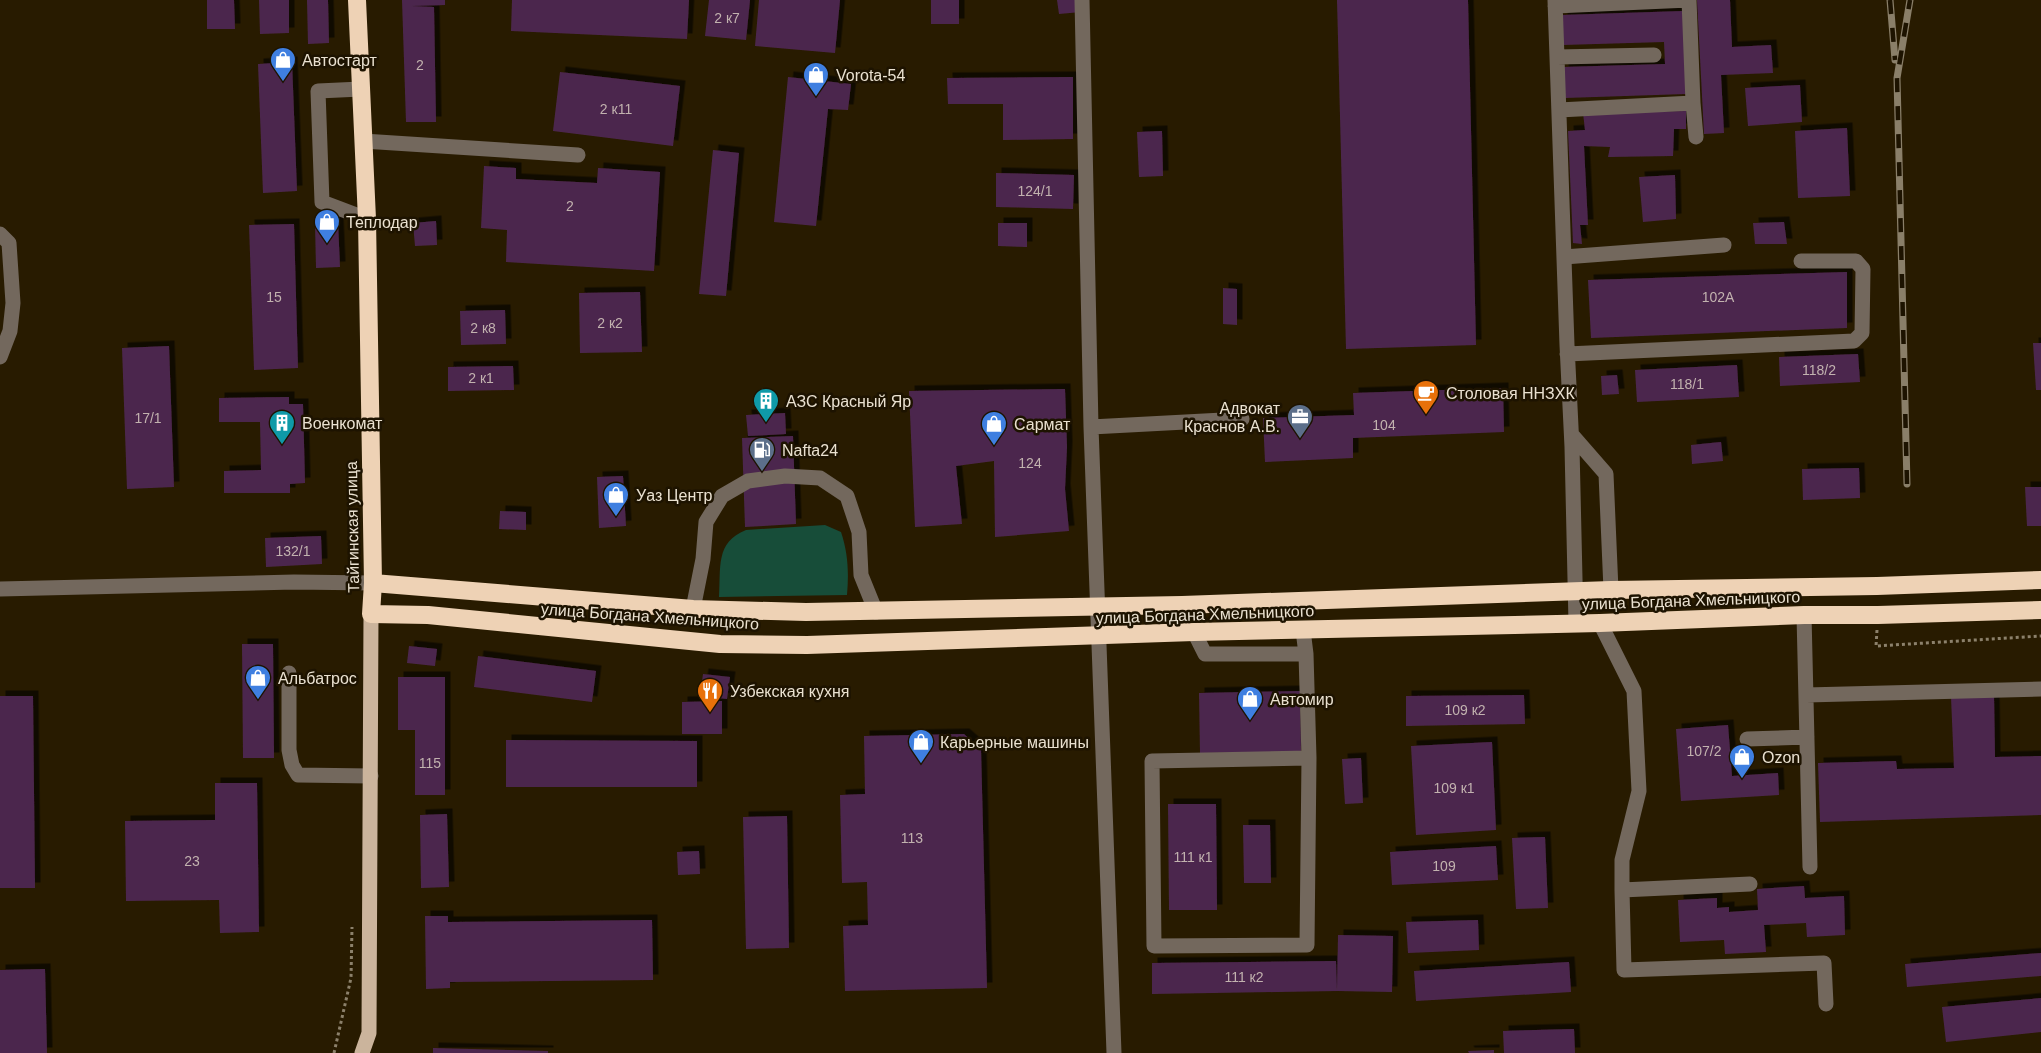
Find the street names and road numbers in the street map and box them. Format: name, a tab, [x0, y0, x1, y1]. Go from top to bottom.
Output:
street label: Тайгинская улица	[343, 461, 362, 593]
street label: улица Богдана Хмельницкого	[1582, 588, 1801, 613]
street label: улица Богдана Хмельницкого	[540, 600, 760, 633]
street label: улица Богдана Хмельницкого	[1096, 602, 1315, 627]

